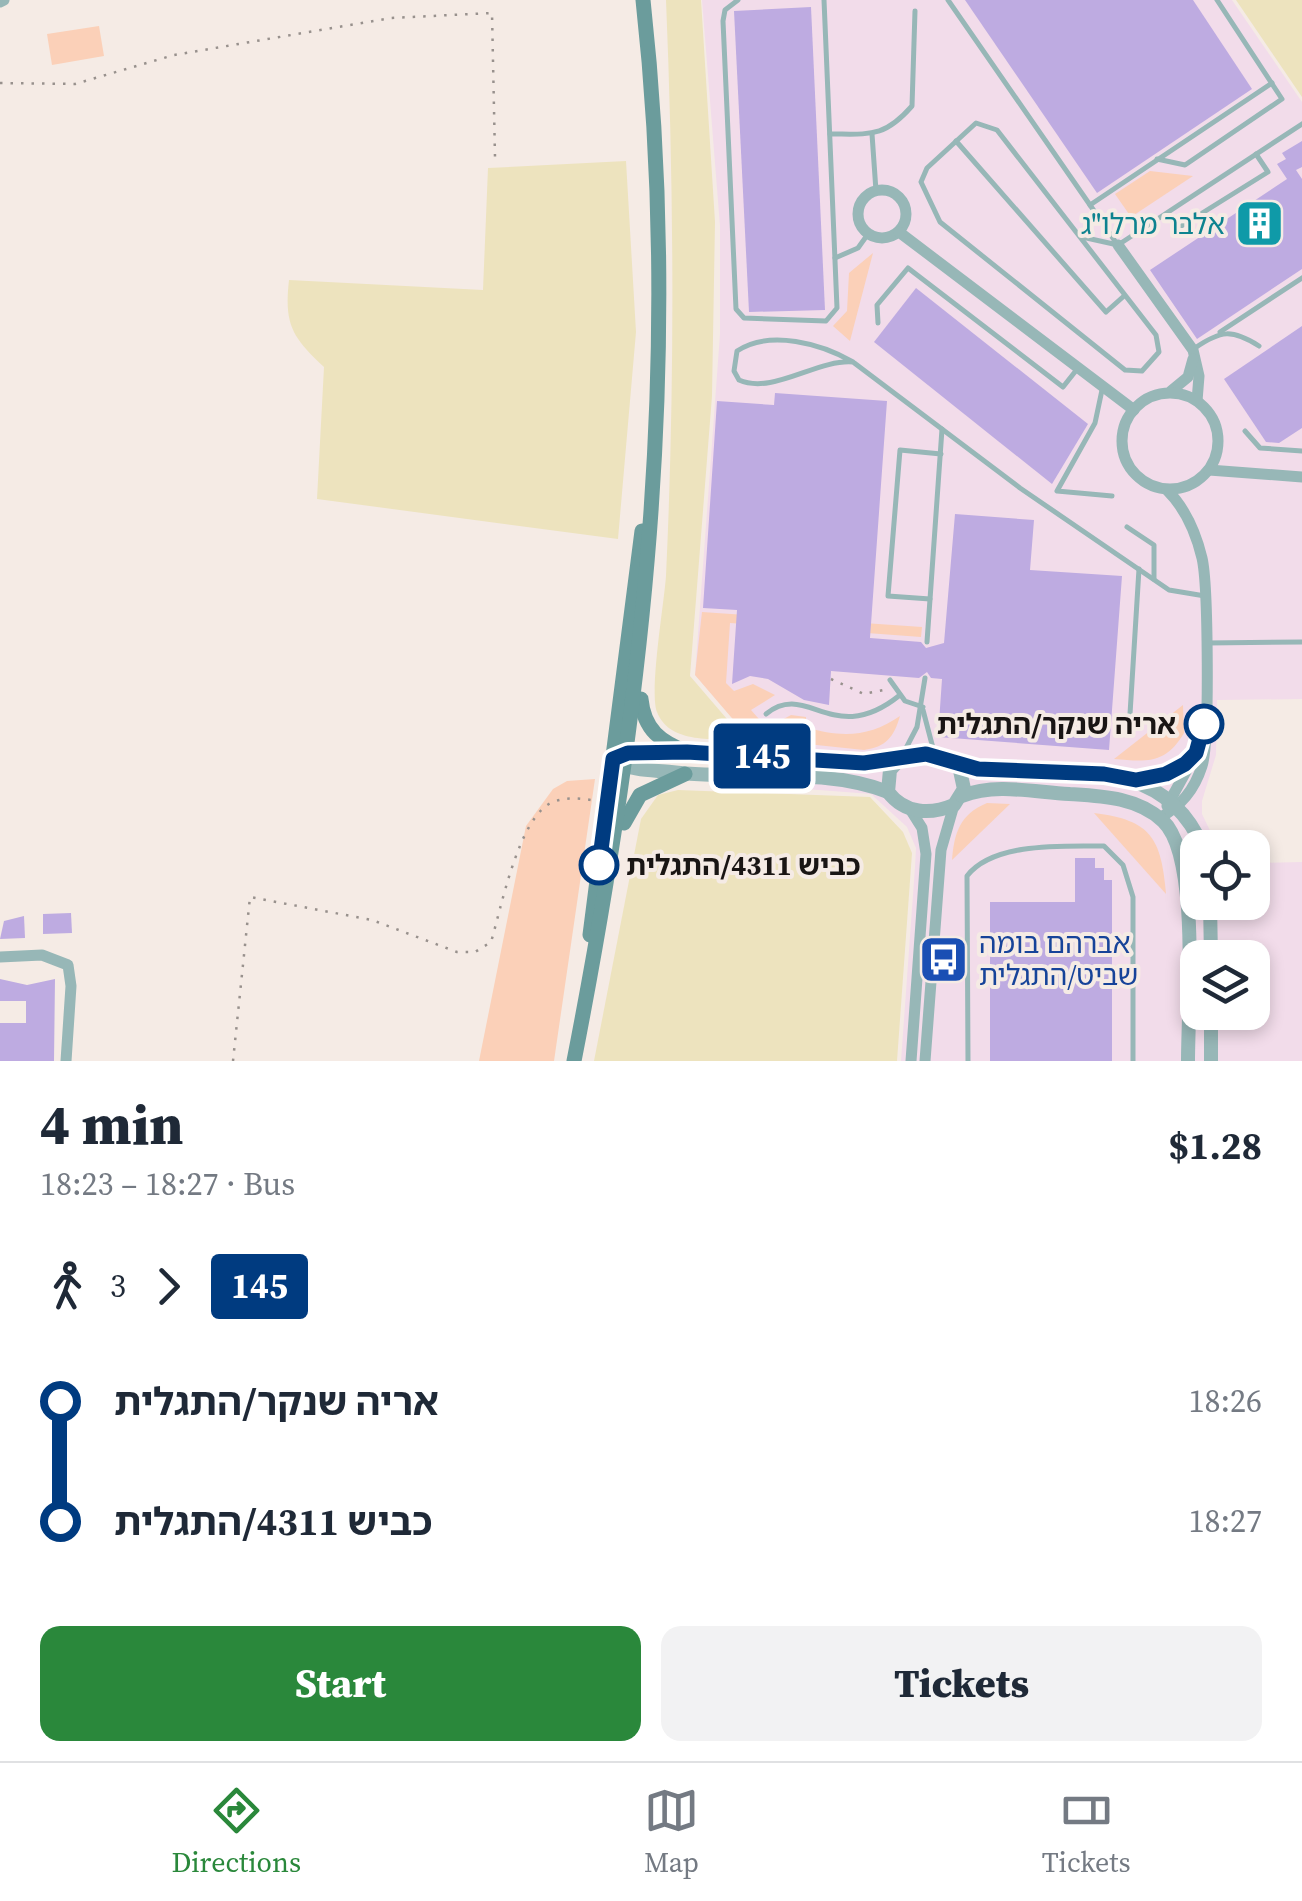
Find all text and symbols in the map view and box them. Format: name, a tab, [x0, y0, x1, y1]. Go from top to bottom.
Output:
building icon: אלבר מרלו"ג	[1234, 198, 1286, 250]
place label: אלבר מרלו"ג	[1081, 205, 1225, 243]
place label: אריה שנקר/התגלית	[937, 705, 1176, 743]
marker: אריה שנקר/התגלית	[1185, 705, 1223, 743]
line badge: 145	[704, 724, 820, 788]
text: 145	[734, 732, 790, 780]
map controls	[1180, 830, 1270, 1030]
button: locate	[1180, 830, 1270, 920]
marker: כביש 4311/התגלית	[580, 846, 618, 884]
place label: כביש 4311/התגלית	[626, 846, 861, 884]
place label: אברהם בומה שביט/התגלית	[979, 924, 1138, 994]
bus stop icon: אברהם בומה שביט/התגלית	[918, 933, 970, 985]
button: layers	[1180, 940, 1270, 1030]
text: 4 min	[40, 1087, 183, 1162]
text: $1.28	[1168, 1120, 1262, 1172]
text: 18:23 – 18:27 · Bus	[40, 1162, 295, 1206]
icon: walk	[40, 1259, 95, 1314]
icon: forward	[141, 1259, 196, 1314]
text: 145	[231, 1262, 288, 1310]
text: 3	[110, 1264, 126, 1308]
text: אריה שנקר/התגלית	[114, 1376, 439, 1428]
text: 18:26	[1188, 1379, 1262, 1423]
text: כביש 4311/התגלית	[114, 1496, 432, 1548]
text: 18:27	[1188, 1499, 1262, 1543]
button: Start	[40, 1626, 641, 1741]
button: Tickets	[661, 1626, 1262, 1741]
tab: Directions	[171, 1783, 301, 1881]
tab: Map	[644, 1783, 699, 1881]
tab: Tickets	[1042, 1783, 1131, 1881]

